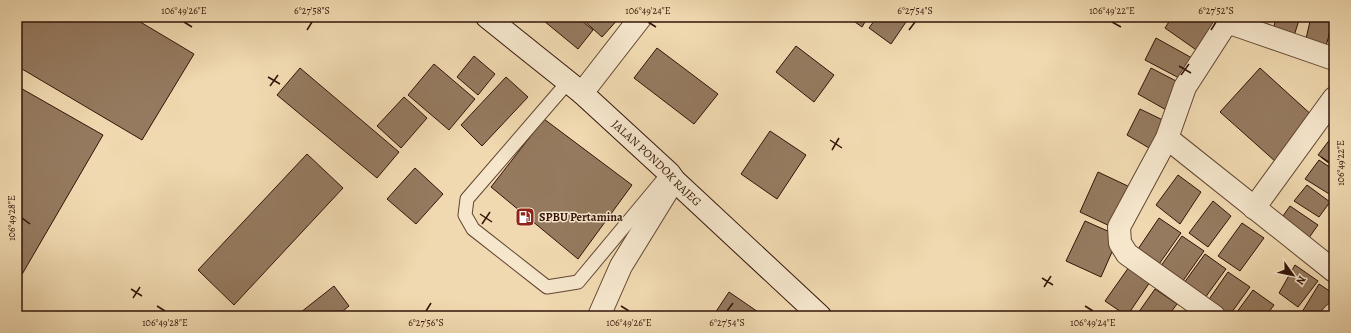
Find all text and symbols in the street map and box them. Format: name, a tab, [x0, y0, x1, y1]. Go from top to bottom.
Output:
text: 106°49'26"E	[161, 4, 207, 17]
text: 6°27'58"S	[294, 4, 330, 17]
text: 106°49'24"E	[625, 4, 671, 17]
text: 6°27'54"S	[897, 4, 933, 17]
text: 106°49'22"E	[1089, 4, 1135, 17]
text: 6°27'52"S	[1198, 4, 1234, 17]
street label: JALAN PONDOK RAJEG	[608, 116, 705, 210]
text: 106°49'22"E	[1334, 140, 1347, 186]
text: 106°49'28"E	[5, 195, 18, 241]
fuel station icon: SPBU Pertamina	[514, 206, 536, 228]
place label: SPBU Pertamina	[539, 209, 623, 225]
north arrow	[1273, 255, 1313, 295]
text: N	[1292, 273, 1309, 288]
text: 106°49'28"E	[142, 316, 188, 329]
text: 6°27'56"S	[408, 316, 444, 329]
text: 106°49'26"E	[606, 316, 652, 329]
text: 6°27'54"S	[709, 316, 745, 329]
text: 106°49'24"E	[1070, 316, 1116, 329]

